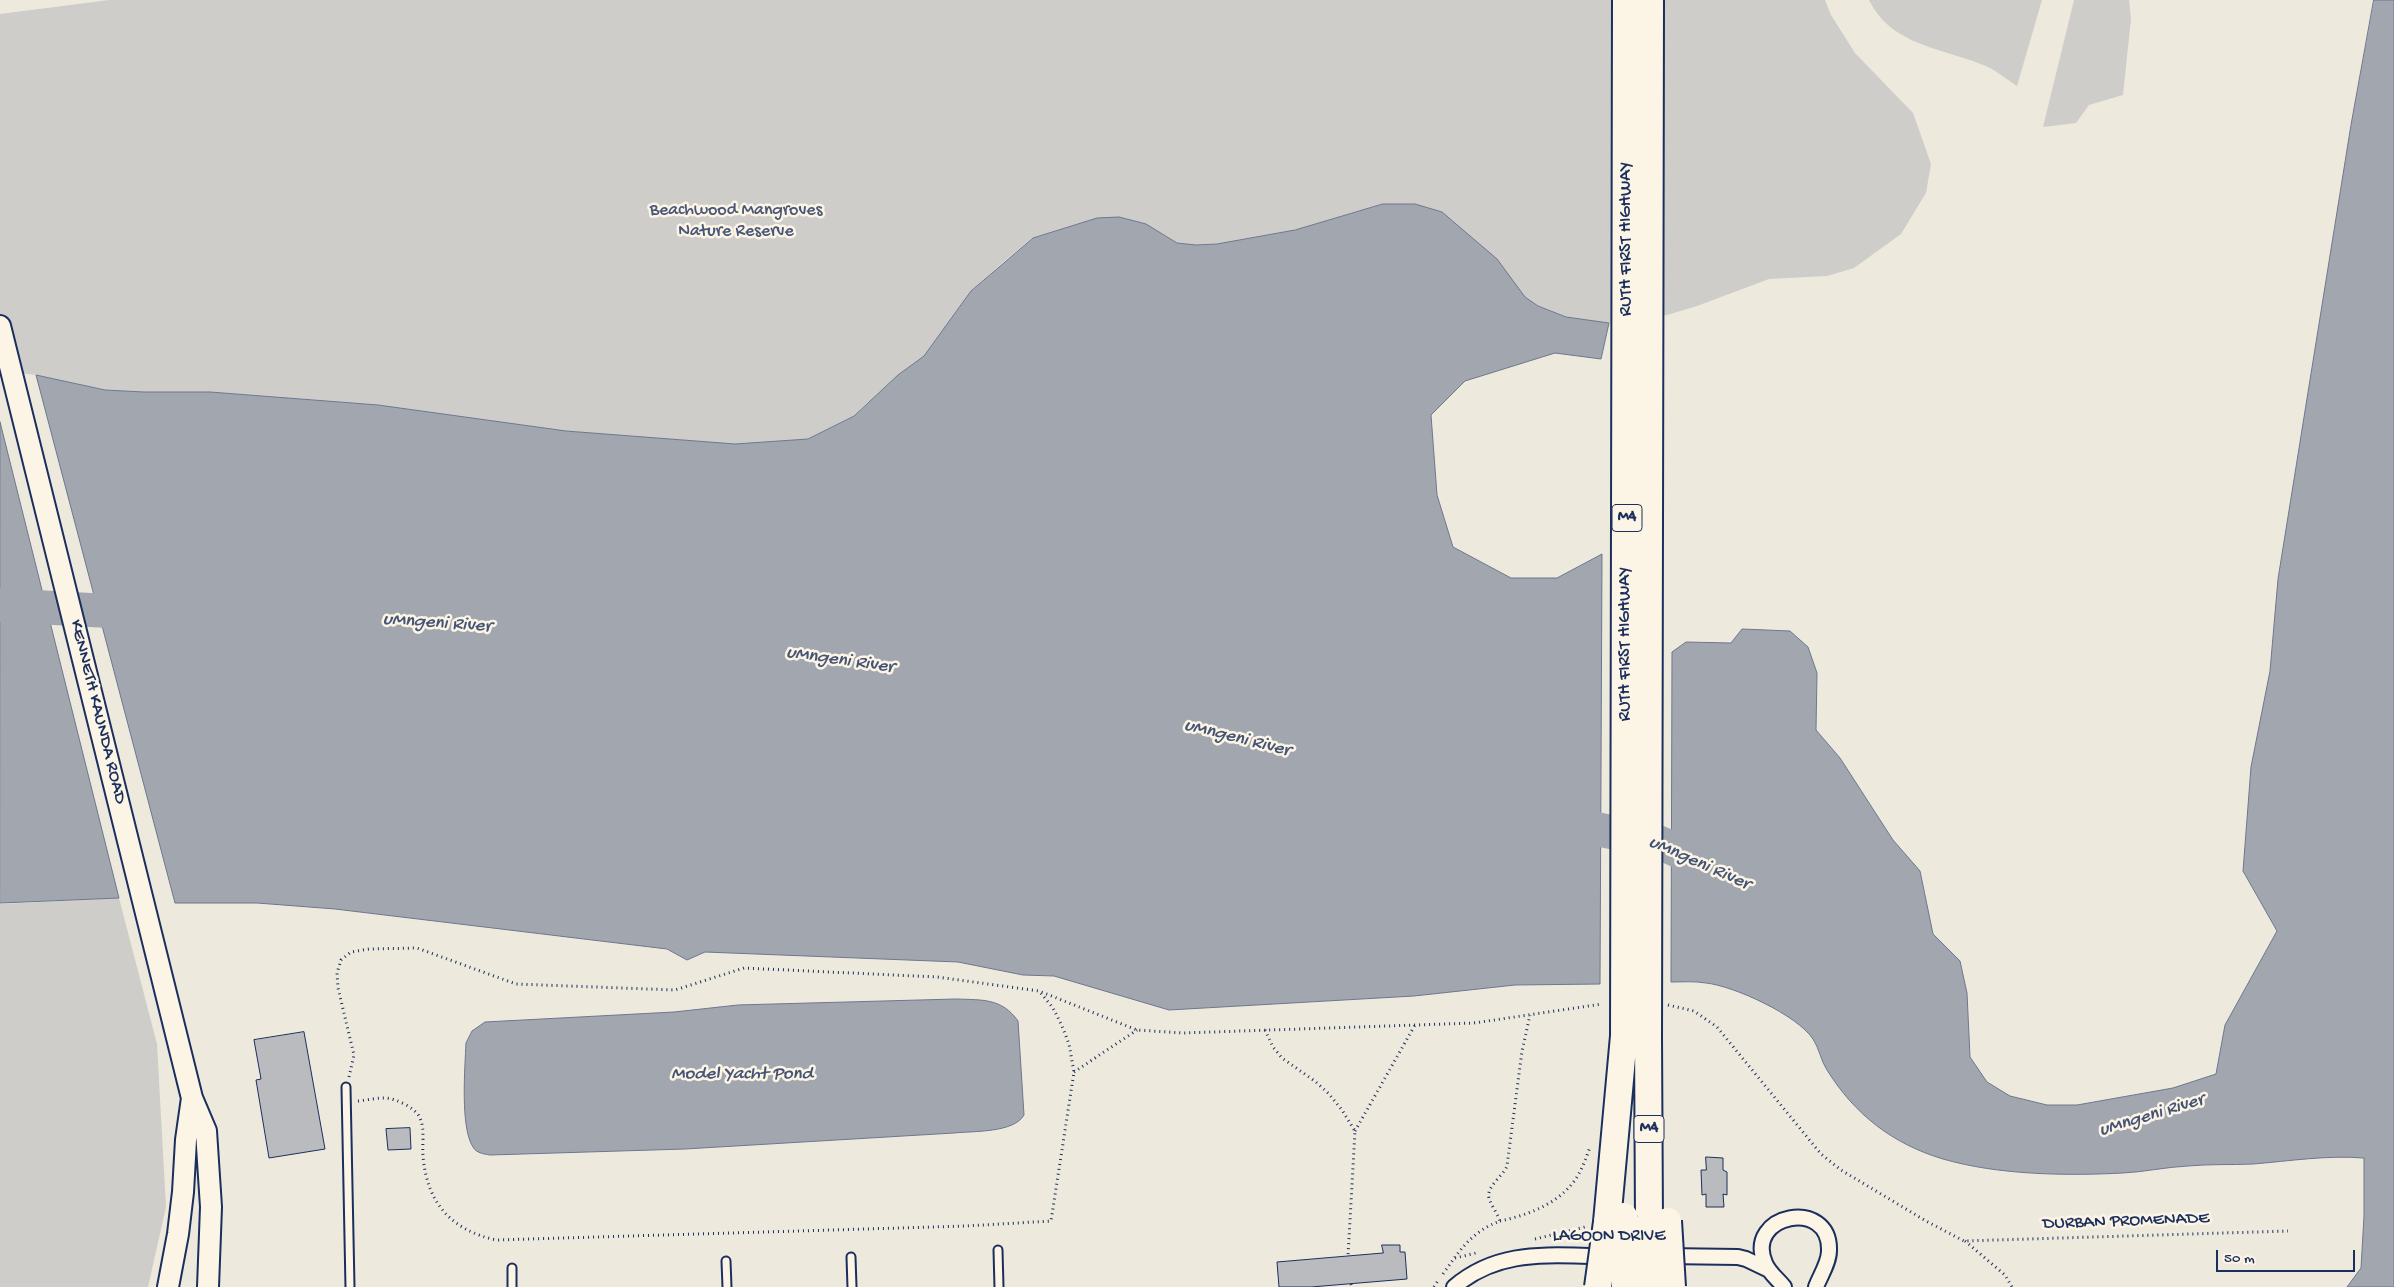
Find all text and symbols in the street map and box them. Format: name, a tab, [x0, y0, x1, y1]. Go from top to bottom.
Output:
street label: RUTH FIRST HIGHWAY	[1616, 162, 1638, 316]
park label: Beachwood Mangroves Nature Reserve	[650, 200, 822, 242]
road number: M4	[1612, 504, 1642, 532]
street label: RUTH FIRST HIGHWAY	[1615, 567, 1637, 721]
water label: uMngeni River	[382, 609, 492, 639]
street label: KENNETH KAUNDA ROAD	[64, 618, 130, 806]
water label: uMngeni River	[785, 642, 895, 680]
water label: uMngeni River	[1182, 715, 1292, 763]
water label: uMngeni River	[1645, 832, 1753, 896]
water label: Model Yacht Pond	[671, 1064, 813, 1086]
water label: uMngeni River	[2097, 1089, 2207, 1143]
road number: M4	[1634, 1116, 1664, 1142]
street label: DURBAN PROMENADE	[2042, 1208, 2210, 1236]
street label: LAGOON DRIVE	[1553, 1226, 1665, 1248]
scale bar	[2219, 1240, 2358, 1272]
text: 50 m	[2224, 1250, 2255, 1268]

